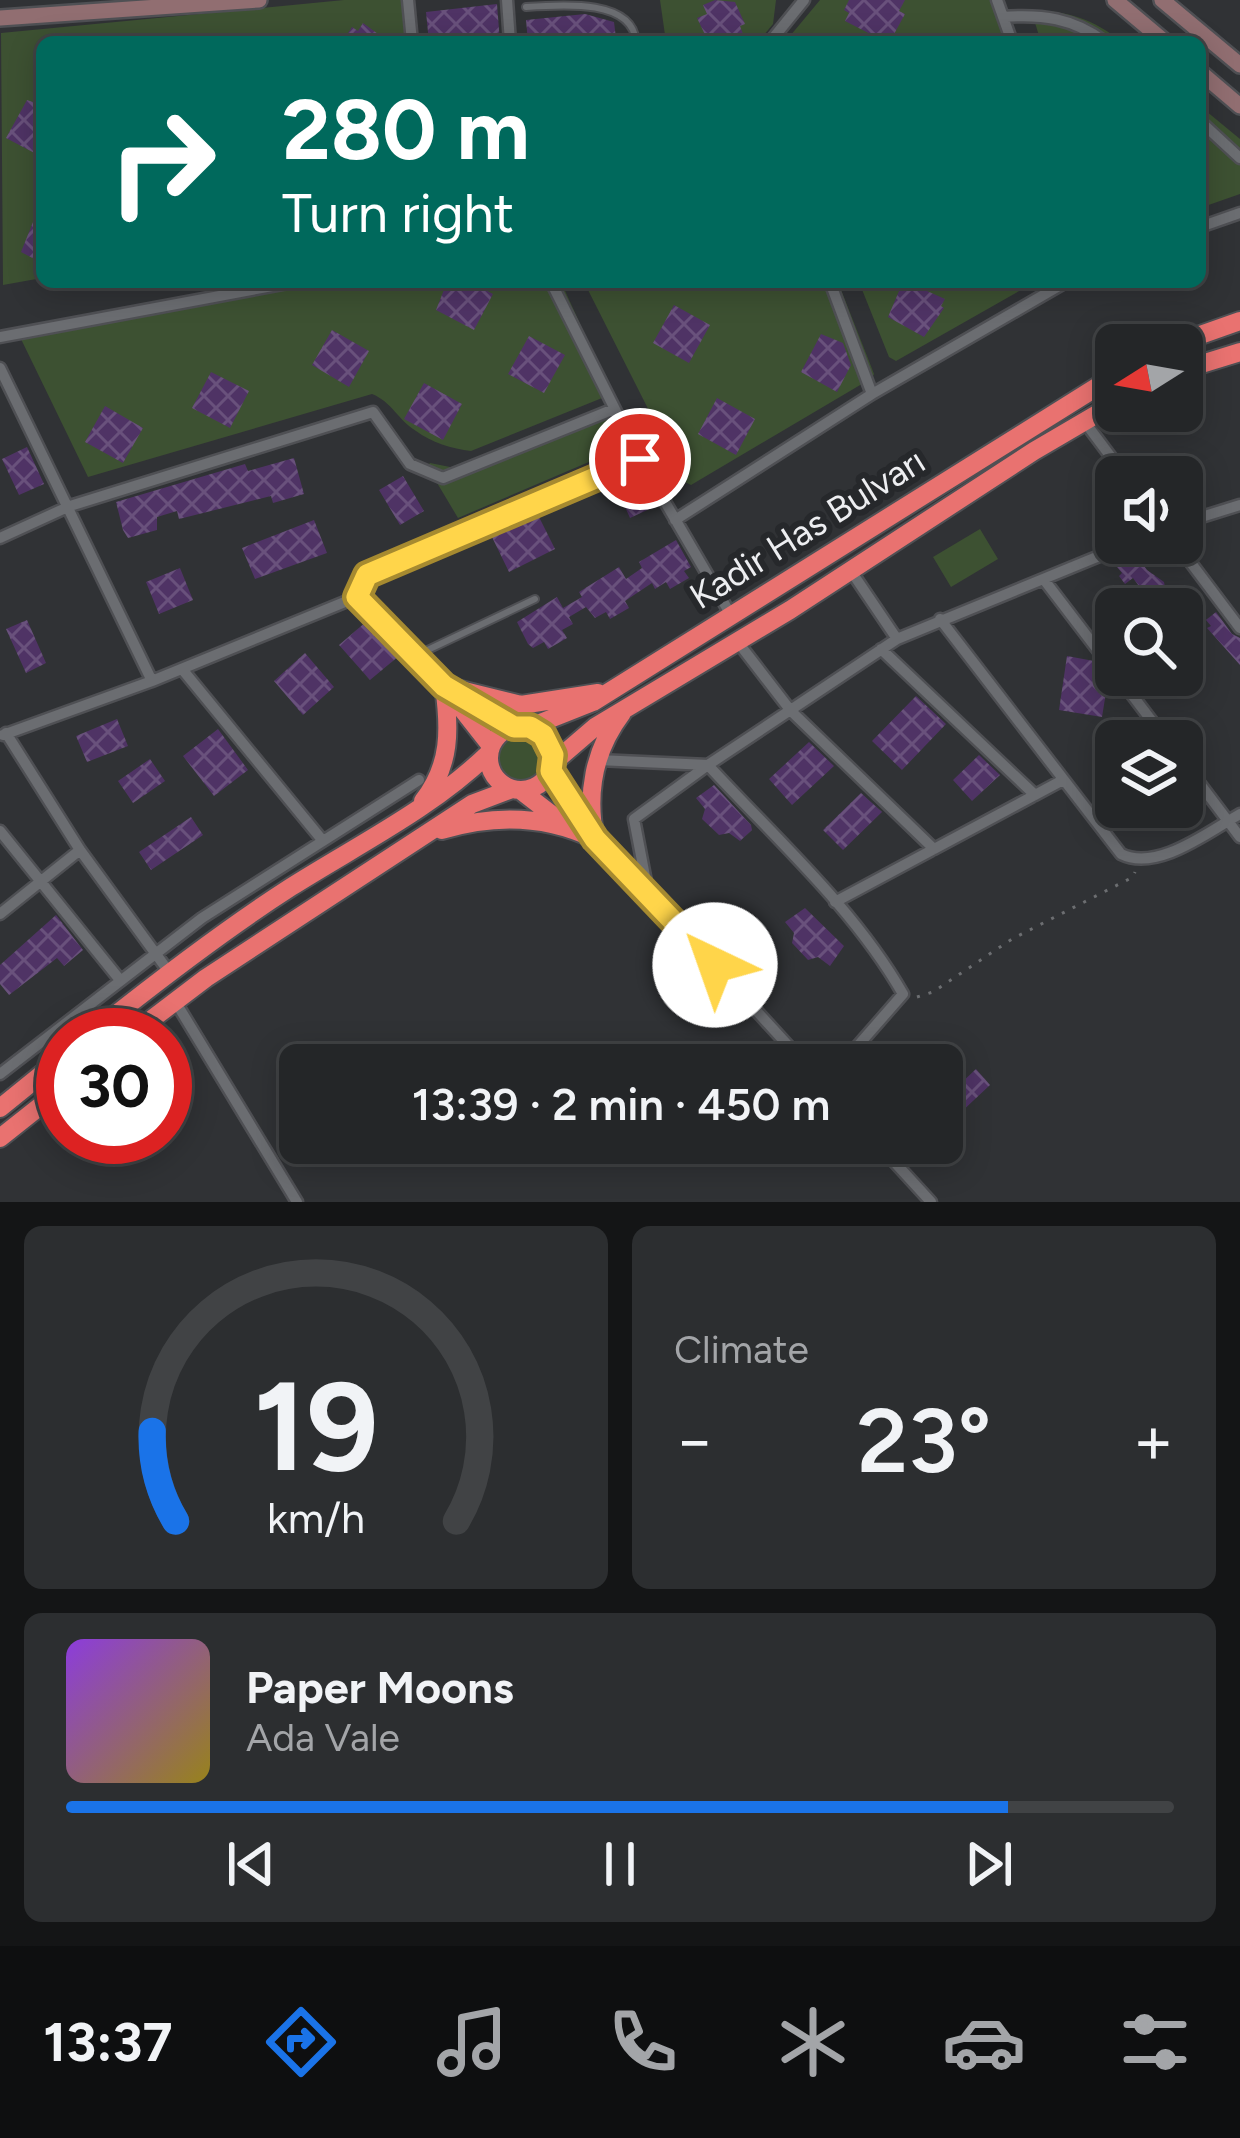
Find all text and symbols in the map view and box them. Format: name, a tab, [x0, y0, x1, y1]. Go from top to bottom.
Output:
text: 280 m	[282, 79, 530, 180]
icon: right	[84, 84, 240, 240]
text: Turn right	[282, 181, 514, 246]
north arrow	[1095, 324, 1203, 432]
map controls	[1095, 324, 1203, 828]
pin	[589, 408, 691, 510]
icon: arrive	[607, 426, 673, 492]
street label: Kadir Has Bulvarı	[682, 439, 933, 618]
button: sound	[1095, 456, 1203, 564]
button: search	[1095, 588, 1203, 696]
button: layers	[1095, 720, 1203, 828]
position arrow	[652, 902, 778, 1028]
speed limit sign: 30	[36, 1008, 192, 1164]
text: 13:39 · 2 min · 450 m	[412, 1077, 830, 1131]
text: Climate	[674, 1326, 809, 1373]
text: 19	[253, 1351, 379, 1501]
text: 23°	[857, 1386, 991, 1495]
text: −	[674, 1400, 715, 1480]
text: +	[1133, 1400, 1174, 1480]
text: km/h	[267, 1491, 365, 1543]
text: Paper Moons	[246, 1660, 514, 1714]
text: Ada Vale	[246, 1714, 400, 1761]
icon: previous	[218, 1831, 284, 1897]
icon: pause	[587, 1831, 653, 1897]
icon: next	[956, 1831, 1022, 1897]
icon: directions	[259, 2000, 343, 2084]
icon: music	[430, 2000, 514, 2084]
icon: phone	[601, 2000, 685, 2084]
icon: climate	[771, 2000, 855, 2084]
icon: car	[942, 2000, 1026, 2084]
icon: filters	[1113, 2000, 1197, 2084]
text: 13:37	[43, 2010, 172, 2075]

